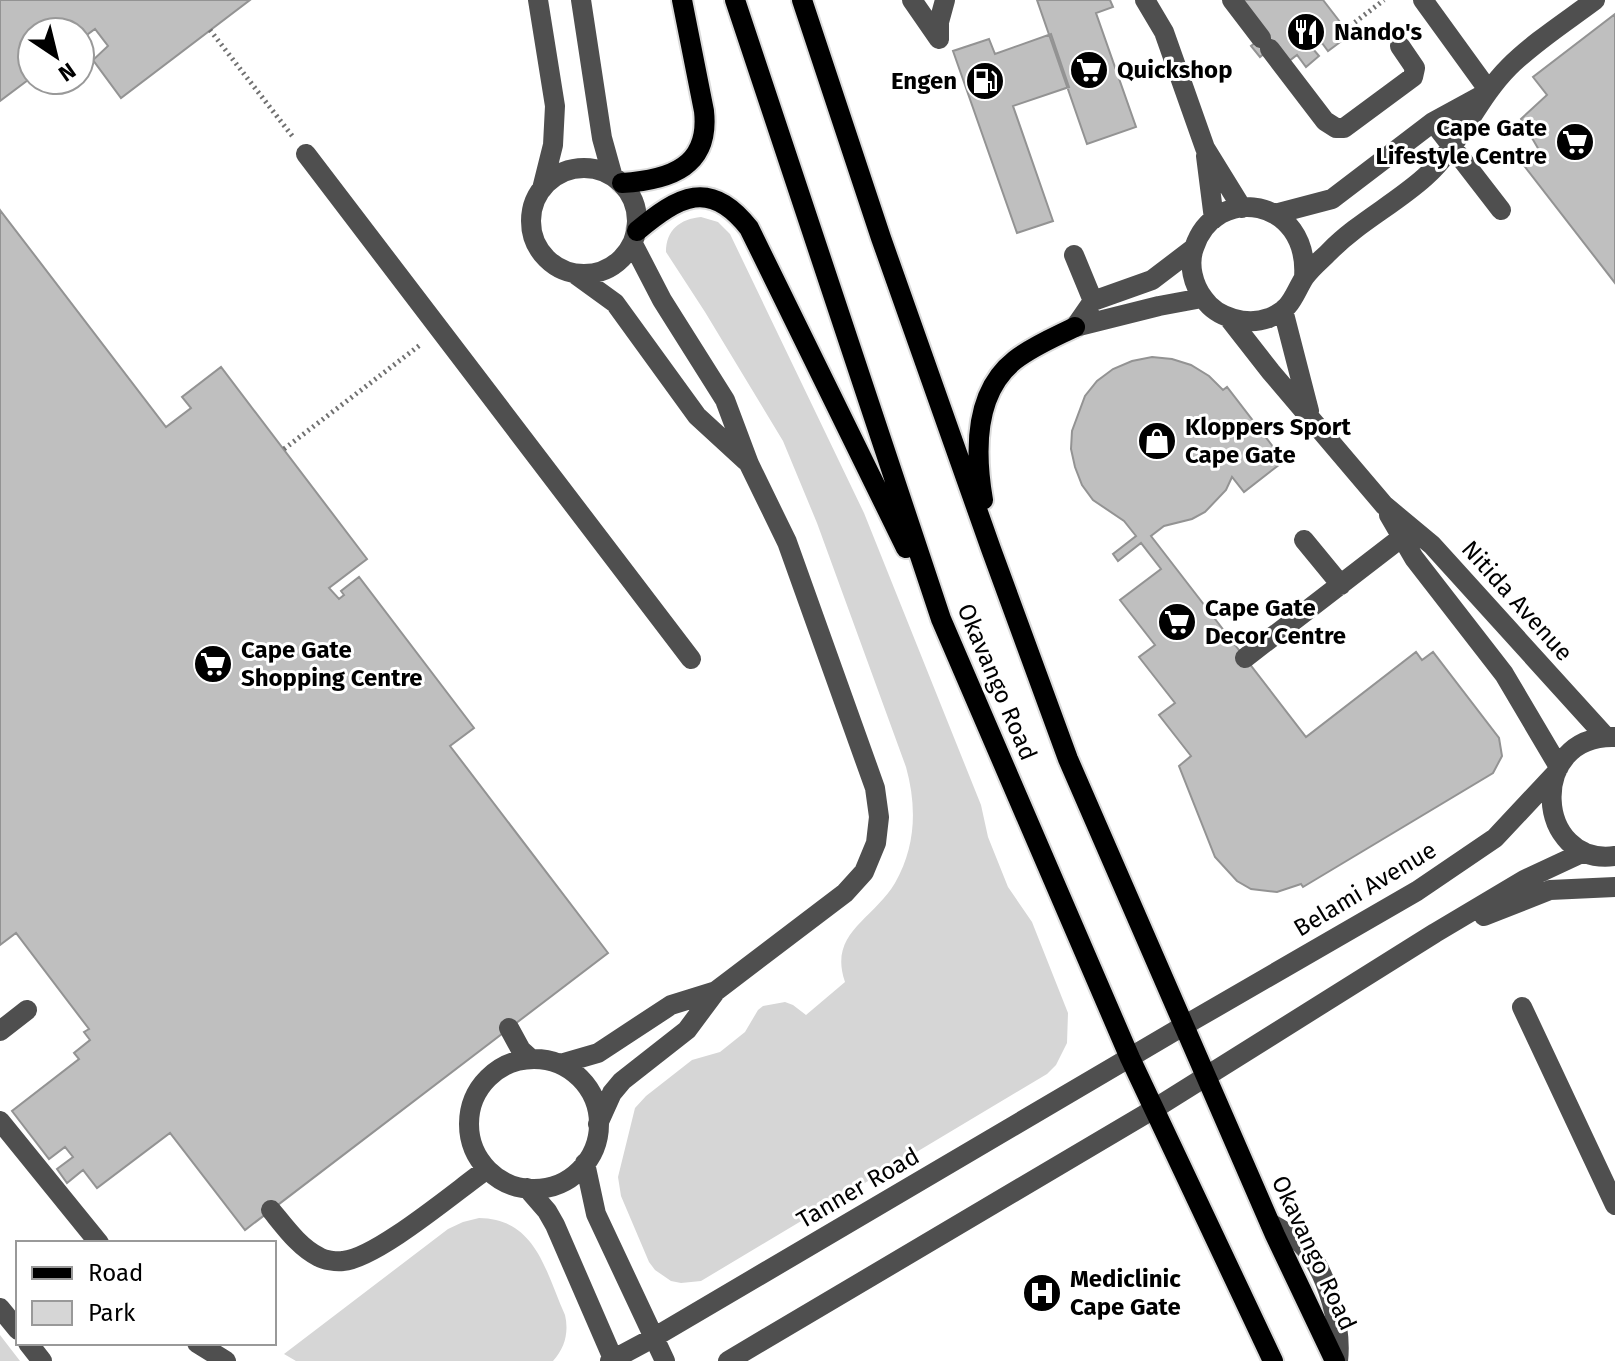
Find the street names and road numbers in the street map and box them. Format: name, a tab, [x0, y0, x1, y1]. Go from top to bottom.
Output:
street label: Nitida Avenue	[1456, 535, 1578, 667]
street label: Okavango Road	[951, 599, 1043, 765]
street label: Belami Avenue	[1289, 836, 1441, 942]
street label: Tanner Road	[792, 1142, 924, 1234]
street label: Okavango Road	[1266, 1171, 1362, 1335]

